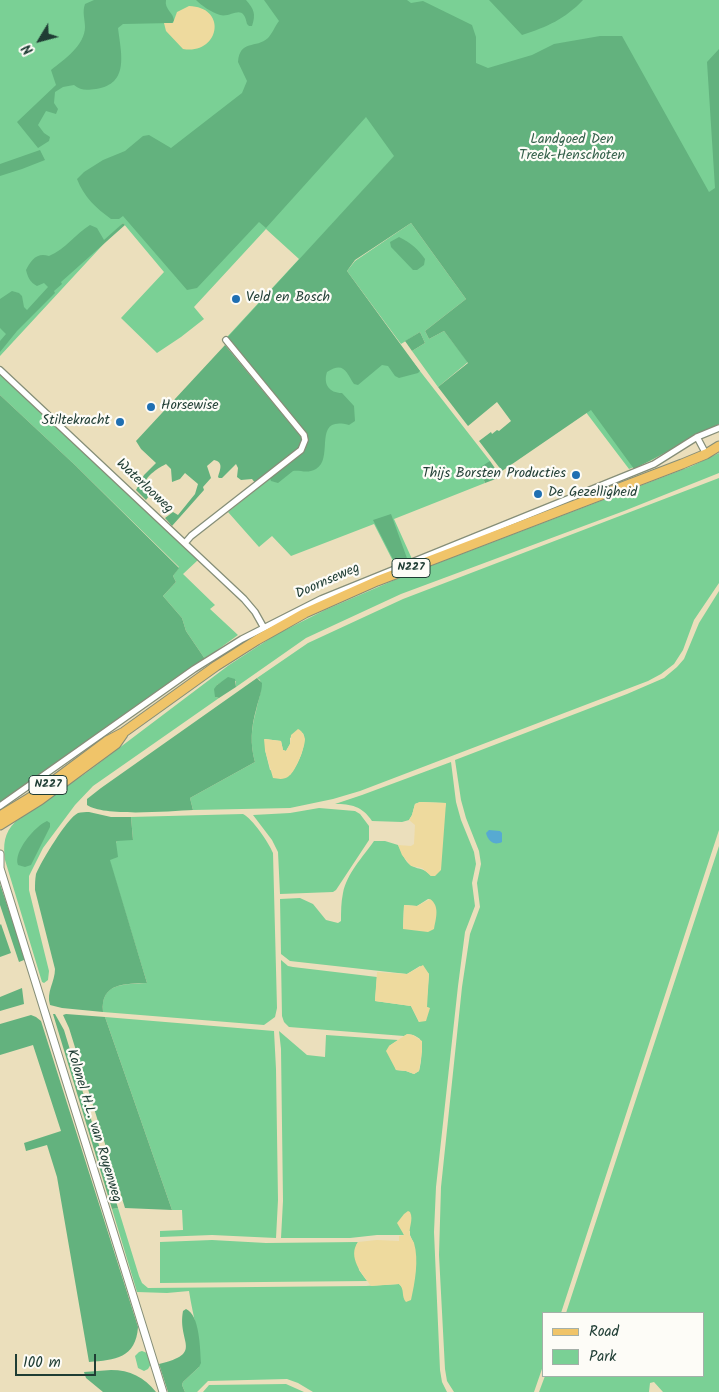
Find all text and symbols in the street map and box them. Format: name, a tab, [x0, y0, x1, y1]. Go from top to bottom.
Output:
north arrow	[15, 15, 65, 65]
text: N	[17, 39, 39, 59]
park label: Landgoed Den Treek-Henschoten	[519, 133, 625, 166]
place label: Veld en Bosch	[246, 291, 330, 307]
marker: Veld en Bosch	[230, 293, 242, 305]
place label: Horsewise	[161, 399, 219, 415]
marker: Horsewise	[145, 401, 157, 413]
place label: Stiltekracht	[42, 414, 110, 430]
marker: Stiltekracht	[114, 416, 126, 428]
street label: Waterlooweg	[112, 456, 176, 518]
place label: Thijs Borsten Producties	[422, 467, 566, 483]
marker: Thijs Borsten Producties	[570, 469, 582, 481]
place label: De Gezelligheid	[548, 486, 637, 502]
marker: De Gezelligheid	[532, 488, 544, 500]
road number: N227	[392, 558, 430, 578]
street label: Doornseweg	[293, 560, 363, 604]
road number: N227	[29, 776, 67, 794]
street label: Kolonel H.L. van Royenweg	[62, 1047, 124, 1205]
legend	[542, 1312, 704, 1377]
text: Road	[589, 1320, 619, 1344]
scale bar	[18, 1344, 99, 1376]
text: Park	[589, 1345, 616, 1369]
text: 100 m	[23, 1351, 61, 1375]

